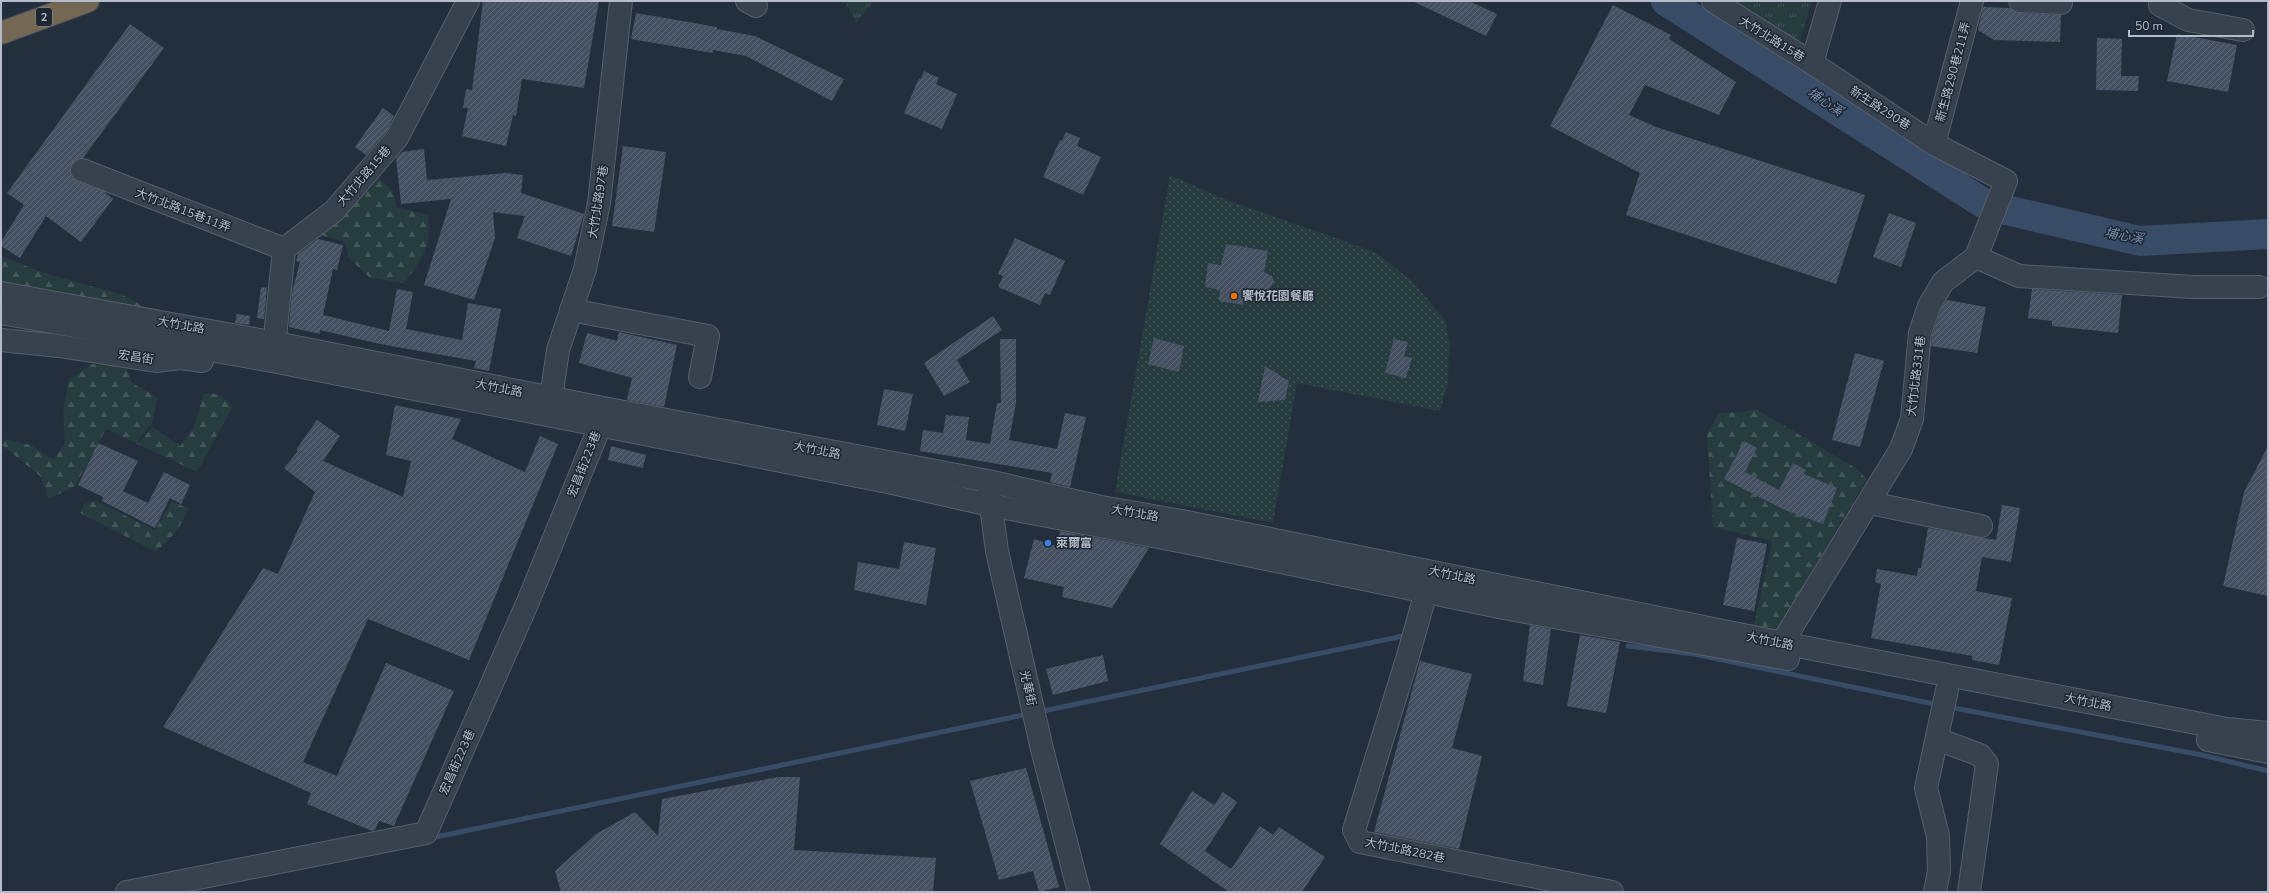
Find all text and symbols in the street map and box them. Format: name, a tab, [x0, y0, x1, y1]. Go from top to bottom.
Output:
road number: 2	[36, 8, 52, 26]
scale bar	[2129, 12, 2253, 38]
street label: 大竹北路15巷	[1736, 13, 1808, 65]
text: 50 m	[2135, 18, 2163, 34]
street label: 新生路290巷211弄	[1932, 20, 1974, 124]
street label: 新生路290巷	[1846, 82, 1914, 134]
water label: 埔心溪	[1804, 84, 1848, 121]
street label: 大竹北路15巷	[334, 143, 394, 209]
street label: 大竹北路97巷	[584, 164, 612, 240]
street label: 大竹北路15巷11弄	[133, 184, 233, 236]
water label: 埔心溪	[2103, 224, 2147, 249]
place label: 饗悅花園餐廳	[1242, 288, 1314, 304]
marker: 饗悅花園餐廳	[1229, 291, 1239, 301]
street label: 大竹北路	[156, 313, 206, 337]
street label: 大竹北路331巷	[1903, 335, 1929, 417]
street label: 宏昌街	[117, 346, 155, 368]
street label: 大竹北路	[474, 376, 524, 400]
street label: 宏昌街223巷	[564, 429, 604, 499]
street label: 大竹北路	[792, 438, 842, 462]
street label: 大竹北路	[1110, 501, 1160, 525]
place label: 萊爾富	[1056, 535, 1092, 551]
marker: 萊爾富	[1043, 538, 1053, 548]
street label: 大竹北路	[1427, 562, 1477, 588]
street label: 大竹北路	[1745, 629, 1795, 653]
street label: 光華街	[1016, 669, 1040, 707]
street label: 大竹北路	[2063, 690, 2113, 714]
street label: 宏昌街223巷	[436, 727, 478, 797]
street label: 大竹北路282巷	[1363, 834, 1447, 866]

